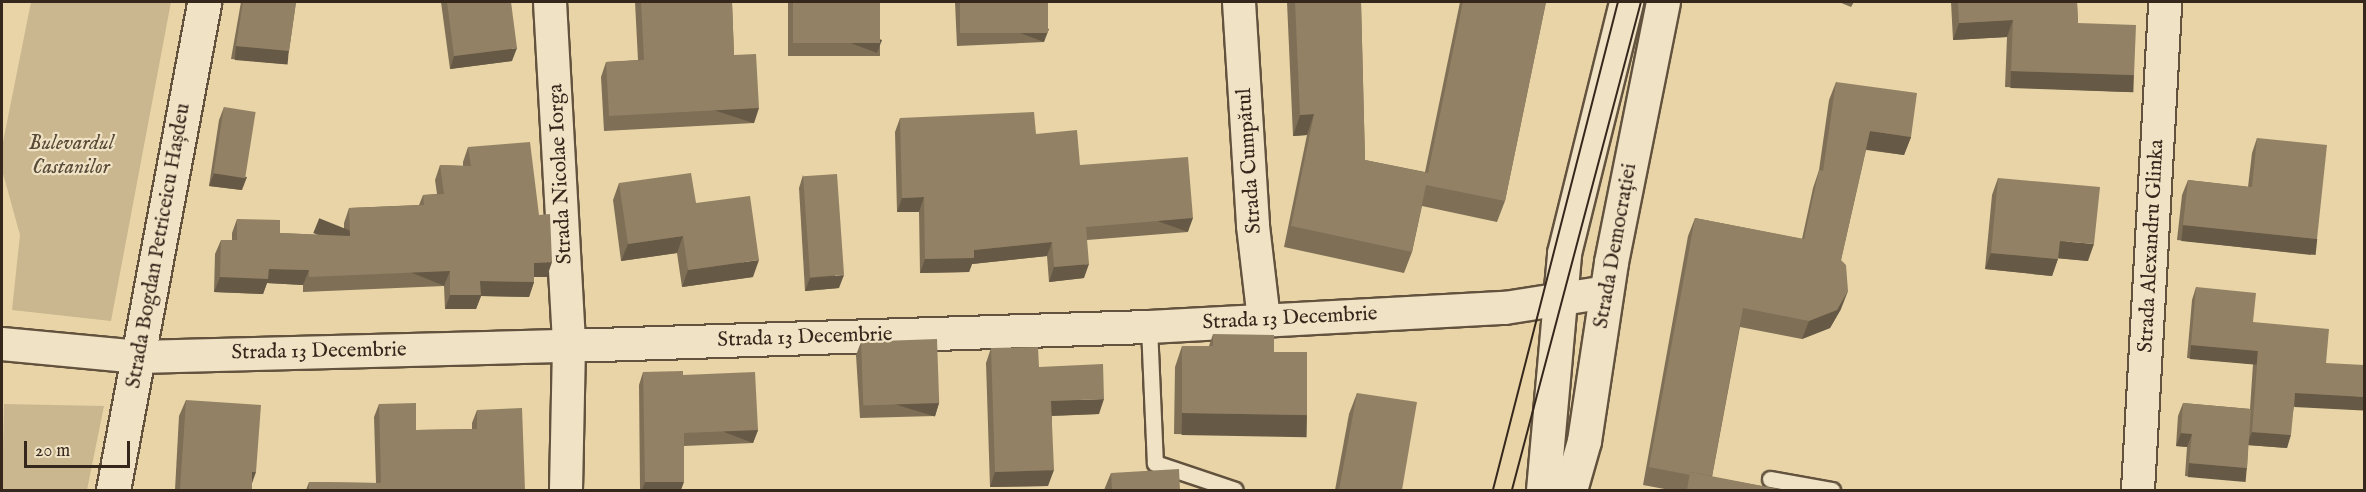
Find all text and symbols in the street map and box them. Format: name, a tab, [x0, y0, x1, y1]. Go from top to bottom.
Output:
street label: Strada Nicolae Iorga	[544, 83, 578, 265]
street label: Strada Cumpătul	[1232, 87, 1268, 235]
street label: Strada Bogdan Petriceicu Hașdeu	[121, 101, 197, 391]
park label: Bulevardul Castanilor	[28, 131, 114, 181]
street label: Strada Alexandru Glinka	[2134, 139, 2170, 353]
street label: Strada Democrației	[1589, 161, 1643, 331]
street label: Strada 13 Decembrie	[1202, 302, 1378, 336]
street label: Strada 13 Decembrie	[717, 322, 893, 354]
street label: Strada 13 Decembrie	[231, 338, 407, 366]
scale bar	[27, 429, 134, 467]
text: 20 m	[35, 440, 70, 463]

